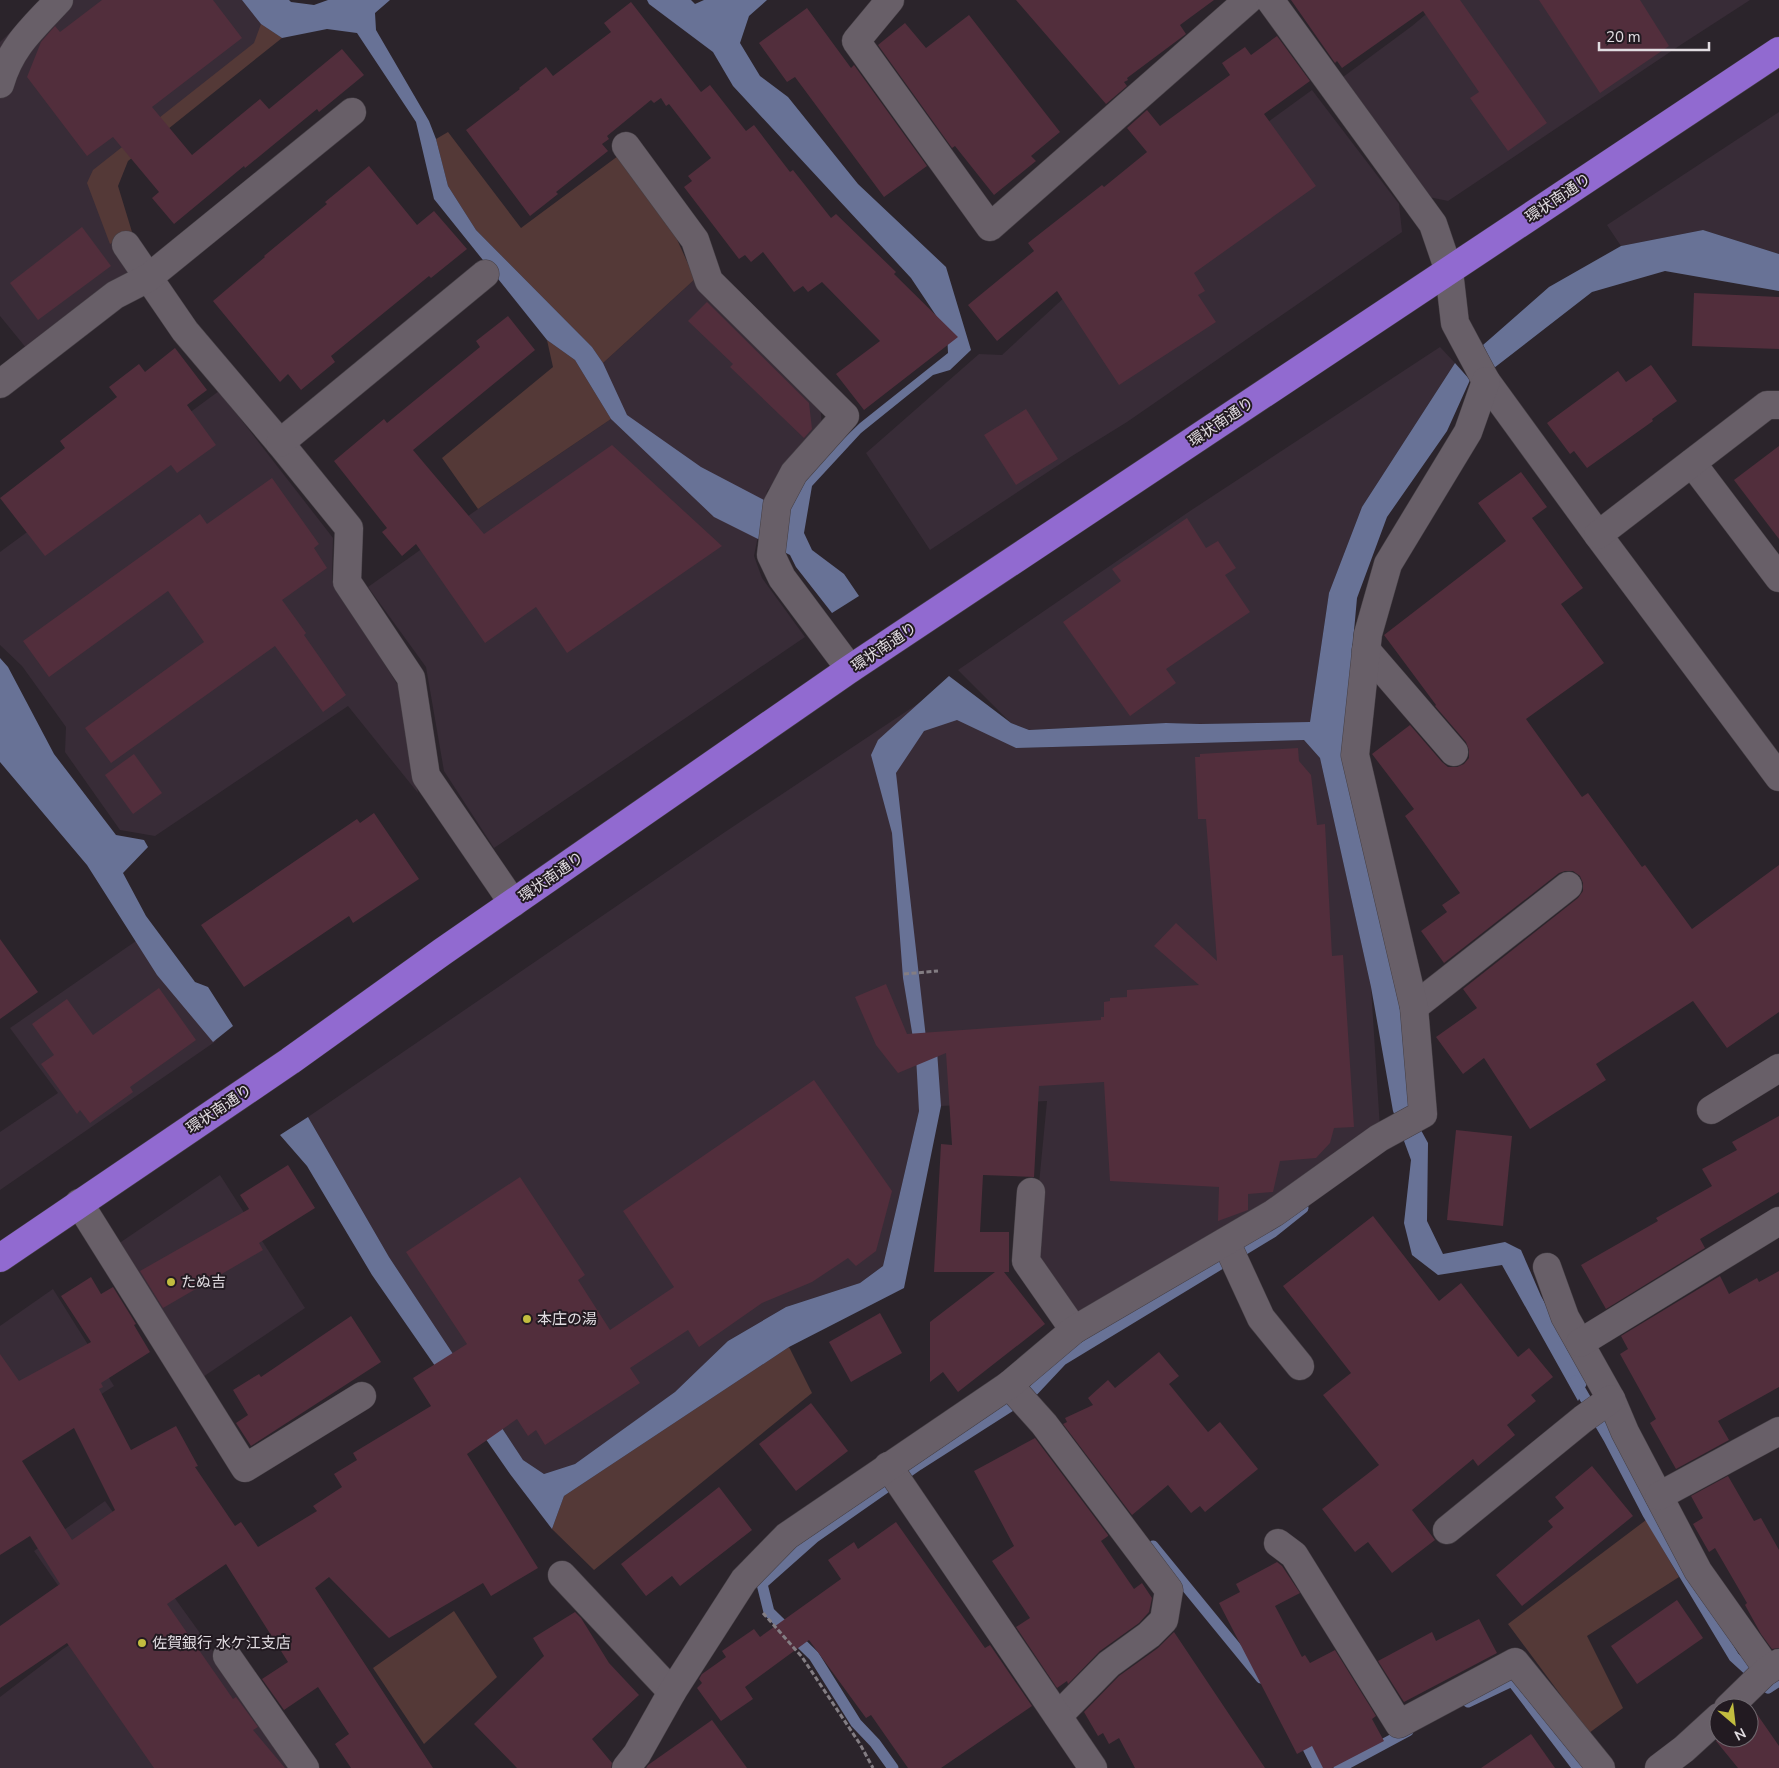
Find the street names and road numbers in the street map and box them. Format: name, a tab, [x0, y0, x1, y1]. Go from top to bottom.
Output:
street label: 環状南通り	[1521, 169, 1595, 227]
street label: 環状南通り	[1184, 393, 1258, 451]
street label: 環状南通り	[847, 618, 921, 676]
street label: 環状南通り	[515, 847, 587, 907]
street label: 環状南通り	[182, 1080, 256, 1138]

